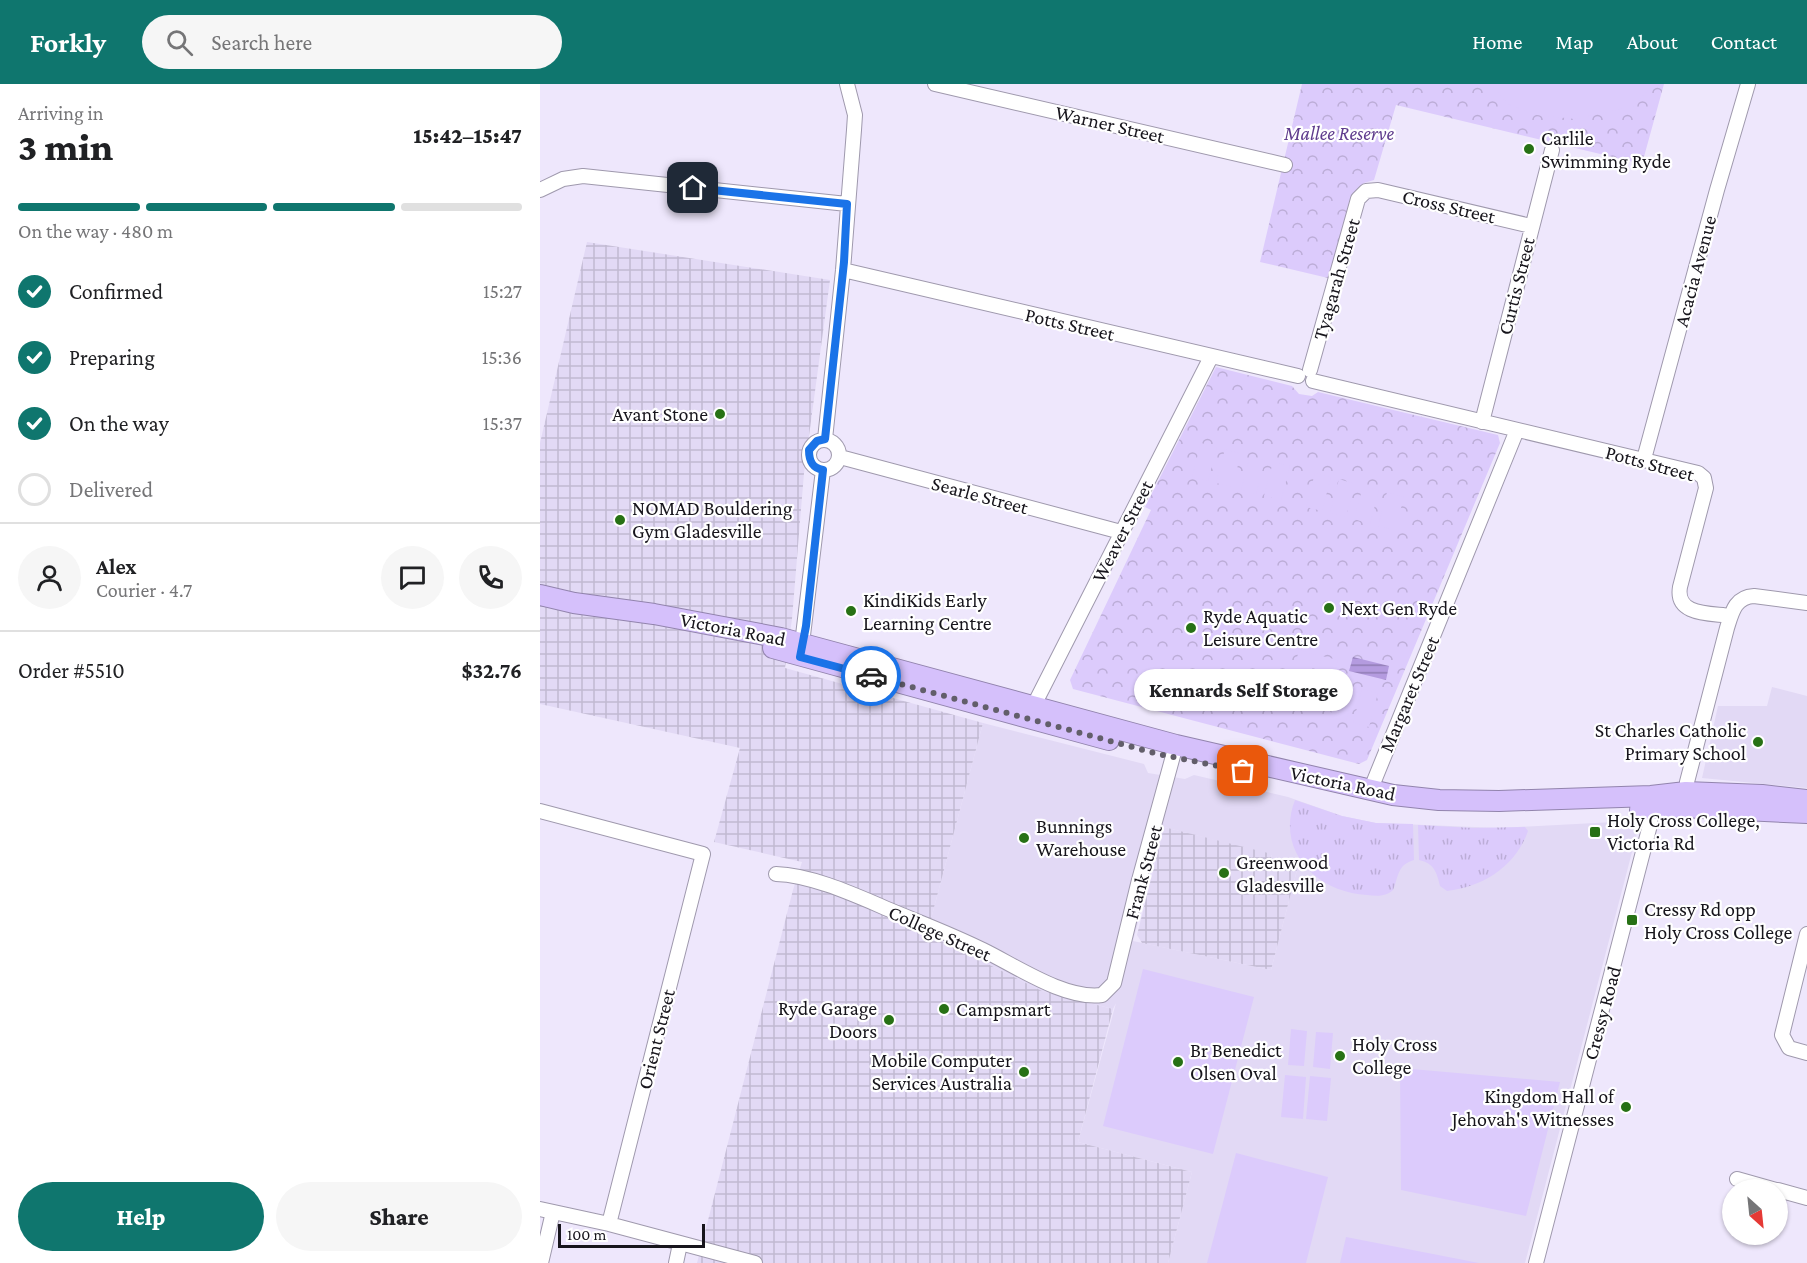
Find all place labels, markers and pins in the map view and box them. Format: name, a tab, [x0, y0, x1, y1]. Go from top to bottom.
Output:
place label: Carlile Swimming Ryde	[1541, 127, 1671, 173]
marker: Carlile Swimming Ryde	[1522, 142, 1536, 156]
pin	[667, 162, 718, 213]
place label: Avant Stone	[612, 403, 708, 425]
marker: Avant Stone	[713, 407, 727, 421]
place label: NOMAD Bouldering Gym Gladesville	[632, 497, 793, 543]
marker: NOMAD Bouldering Gym Gladesville	[613, 513, 627, 527]
place label: KindiKids Early Learning Centre	[863, 589, 992, 635]
place label: Next Gen Ryde	[1341, 597, 1457, 620]
marker: Next Gen Ryde	[1322, 601, 1336, 615]
marker: KindiKids Early Learning Centre	[844, 604, 858, 618]
place label: Ryde Aquatic Leisure Centre	[1203, 605, 1318, 650]
marker: Ryde Aquatic Leisure Centre	[1184, 621, 1198, 635]
callout: Kennards Self Storage	[1134, 669, 1353, 711]
place label: St Charles Catholic Primary School	[1595, 719, 1747, 765]
marker: St Charles Catholic Primary School	[1751, 735, 1765, 749]
pin	[1217, 745, 1268, 796]
place label: Holy Cross College, Victoria Rd	[1607, 809, 1760, 854]
place label: Bunnings Warehouse	[1036, 815, 1126, 860]
marker: Holy Cross College, Victoria Rd	[1588, 825, 1602, 839]
marker: Bunnings Warehouse	[1017, 831, 1031, 845]
place label: Greenwood Gladesville	[1236, 851, 1329, 896]
marker: Greenwood Gladesville	[1217, 866, 1231, 880]
place label: Cressy Rd opp Holy Cross College	[1644, 898, 1793, 944]
marker: Cressy Rd opp Holy Cross College	[1625, 913, 1639, 927]
place label: Ryde Garage Doors	[778, 997, 877, 1042]
place label: Campsmart	[956, 998, 1051, 1021]
marker: Campsmart	[937, 1002, 951, 1016]
marker: Ryde Garage Doors	[882, 1013, 896, 1027]
place label: Holy Cross College	[1352, 1033, 1438, 1079]
place label: Br Benedict Olsen Oval	[1190, 1039, 1282, 1084]
place label: Mobile Computer Services Australia	[871, 1049, 1012, 1094]
marker: Holy Cross College	[1333, 1049, 1347, 1063]
marker: Br Benedict Olsen Oval	[1171, 1055, 1185, 1069]
marker: Mobile Computer Services Australia	[1017, 1065, 1031, 1079]
place label: Kingdom Hall of Jehovah's Witnesses	[1450, 1085, 1615, 1131]
marker: Kingdom Hall of Jehovah's Witnesses	[1619, 1100, 1633, 1114]

